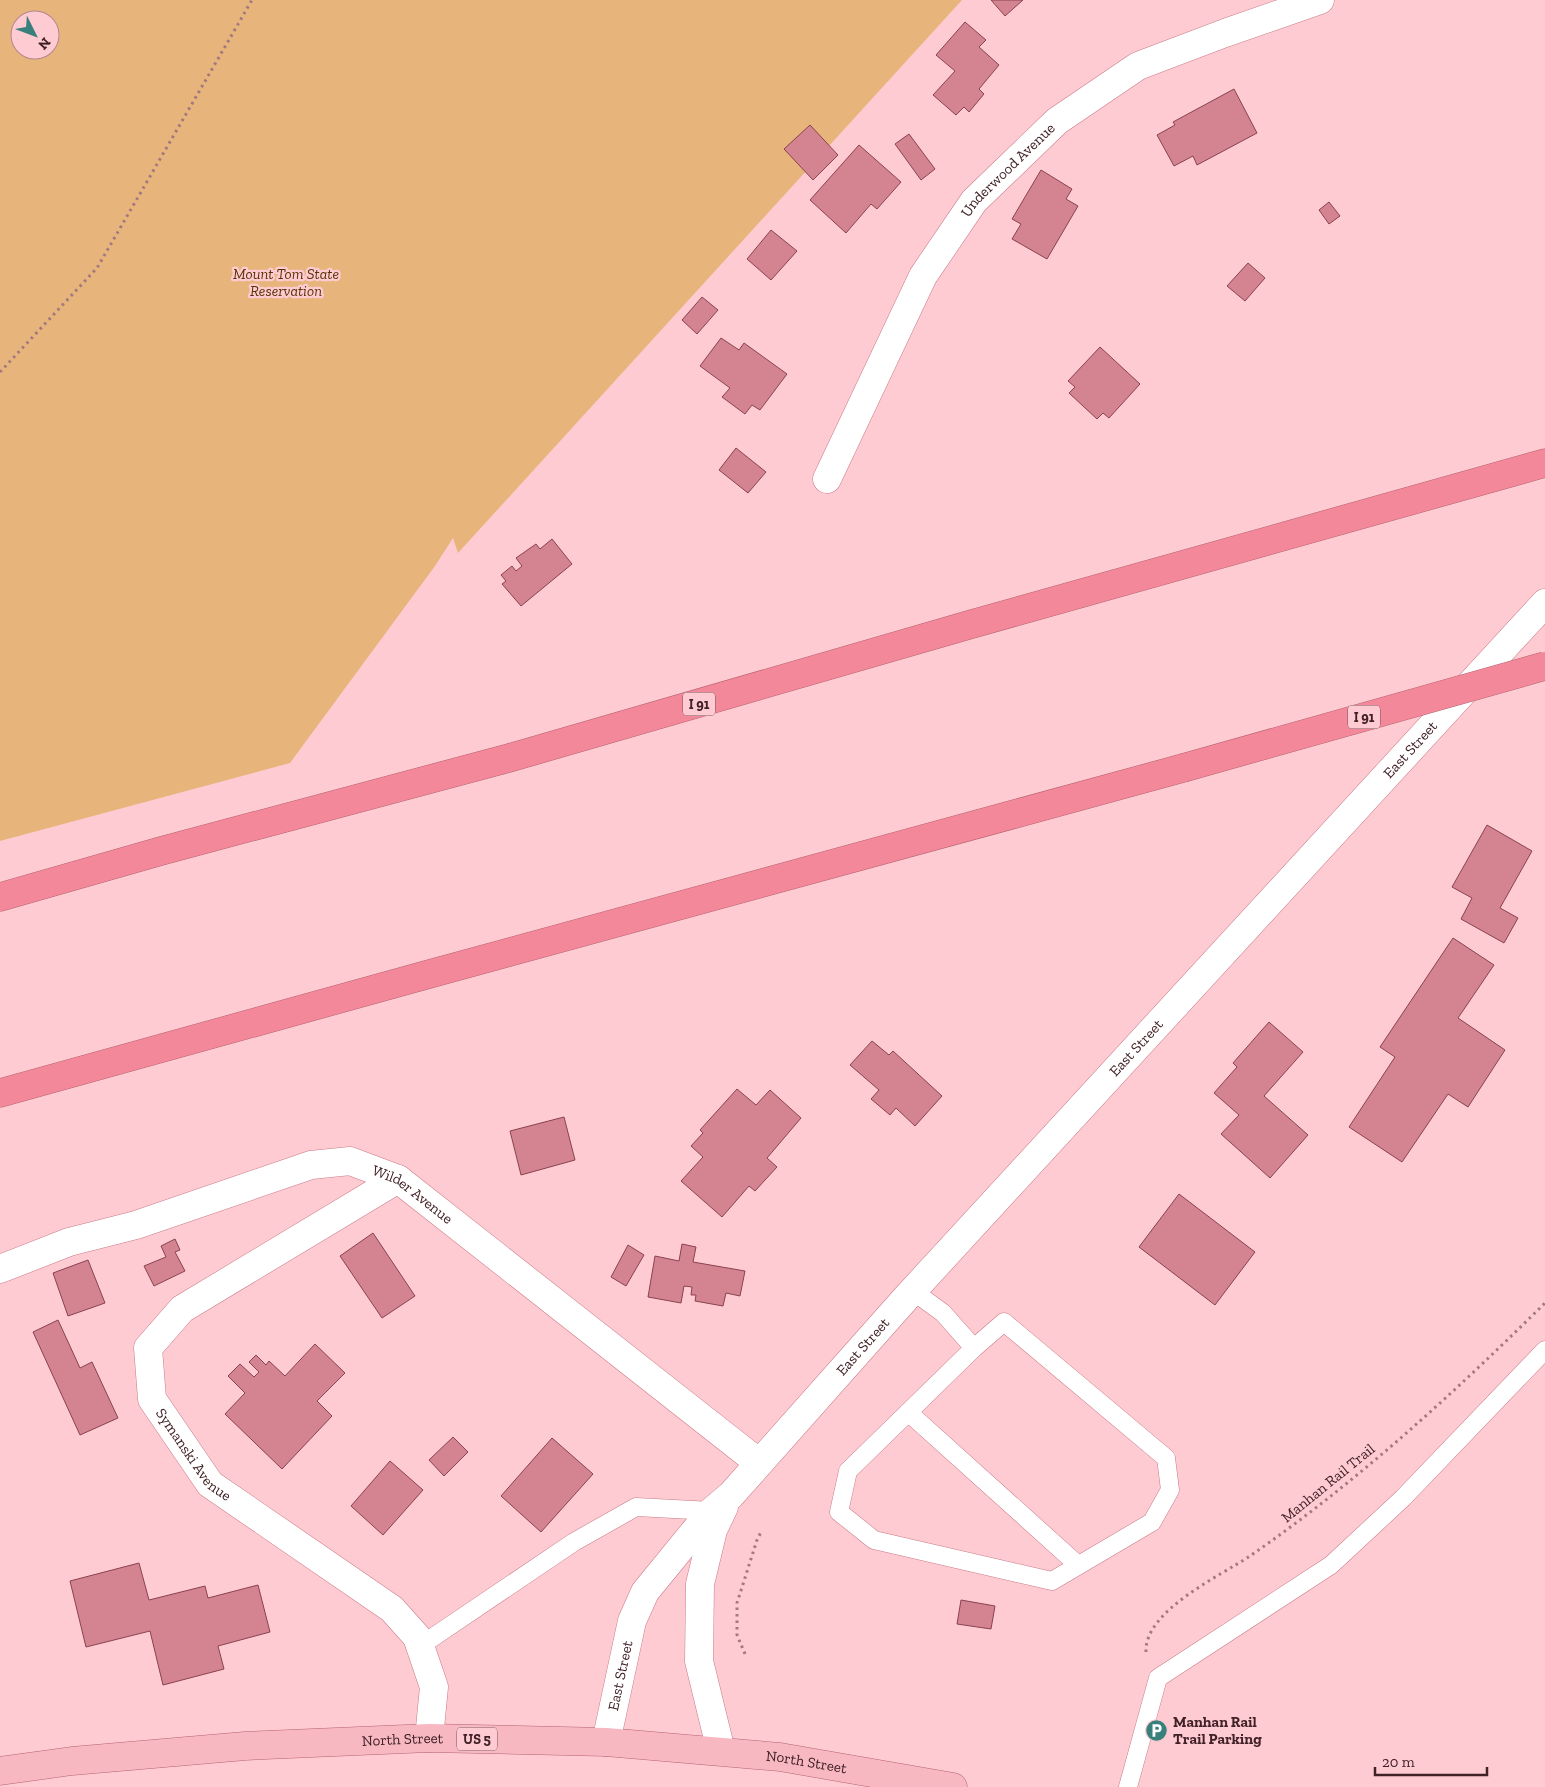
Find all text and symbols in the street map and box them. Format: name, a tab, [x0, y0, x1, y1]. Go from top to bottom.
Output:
north arrow	[10, 10, 60, 60]
text: N	[34, 34, 54, 53]
street label: Underwood Avenue	[957, 119, 1059, 220]
park label: Mount Tom State Reservation	[233, 265, 339, 300]
road number: I 91	[683, 692, 715, 716]
road number: I 91	[1348, 706, 1380, 729]
street label: East Street	[1379, 717, 1441, 782]
street label: East Street	[1105, 1015, 1167, 1080]
street label: Wilder Avenue	[370, 1161, 456, 1228]
street label: East Street	[832, 1314, 893, 1379]
street label: Symanski Avenue	[152, 1405, 235, 1505]
street label: Manhan Rail Trail	[1278, 1440, 1378, 1526]
street label: East Street	[604, 1638, 637, 1712]
place label: Manhan Rail Trail Parking	[1173, 1713, 1262, 1748]
parking icon: Manhan Rail Trail Parking	[1145, 1719, 1169, 1743]
road number: US 5	[457, 1728, 497, 1750]
street label: North Street	[361, 1729, 444, 1750]
scale bar	[1375, 1744, 1488, 1776]
street label: North Street	[765, 1747, 849, 1777]
text: 20 m	[1382, 1753, 1415, 1771]

